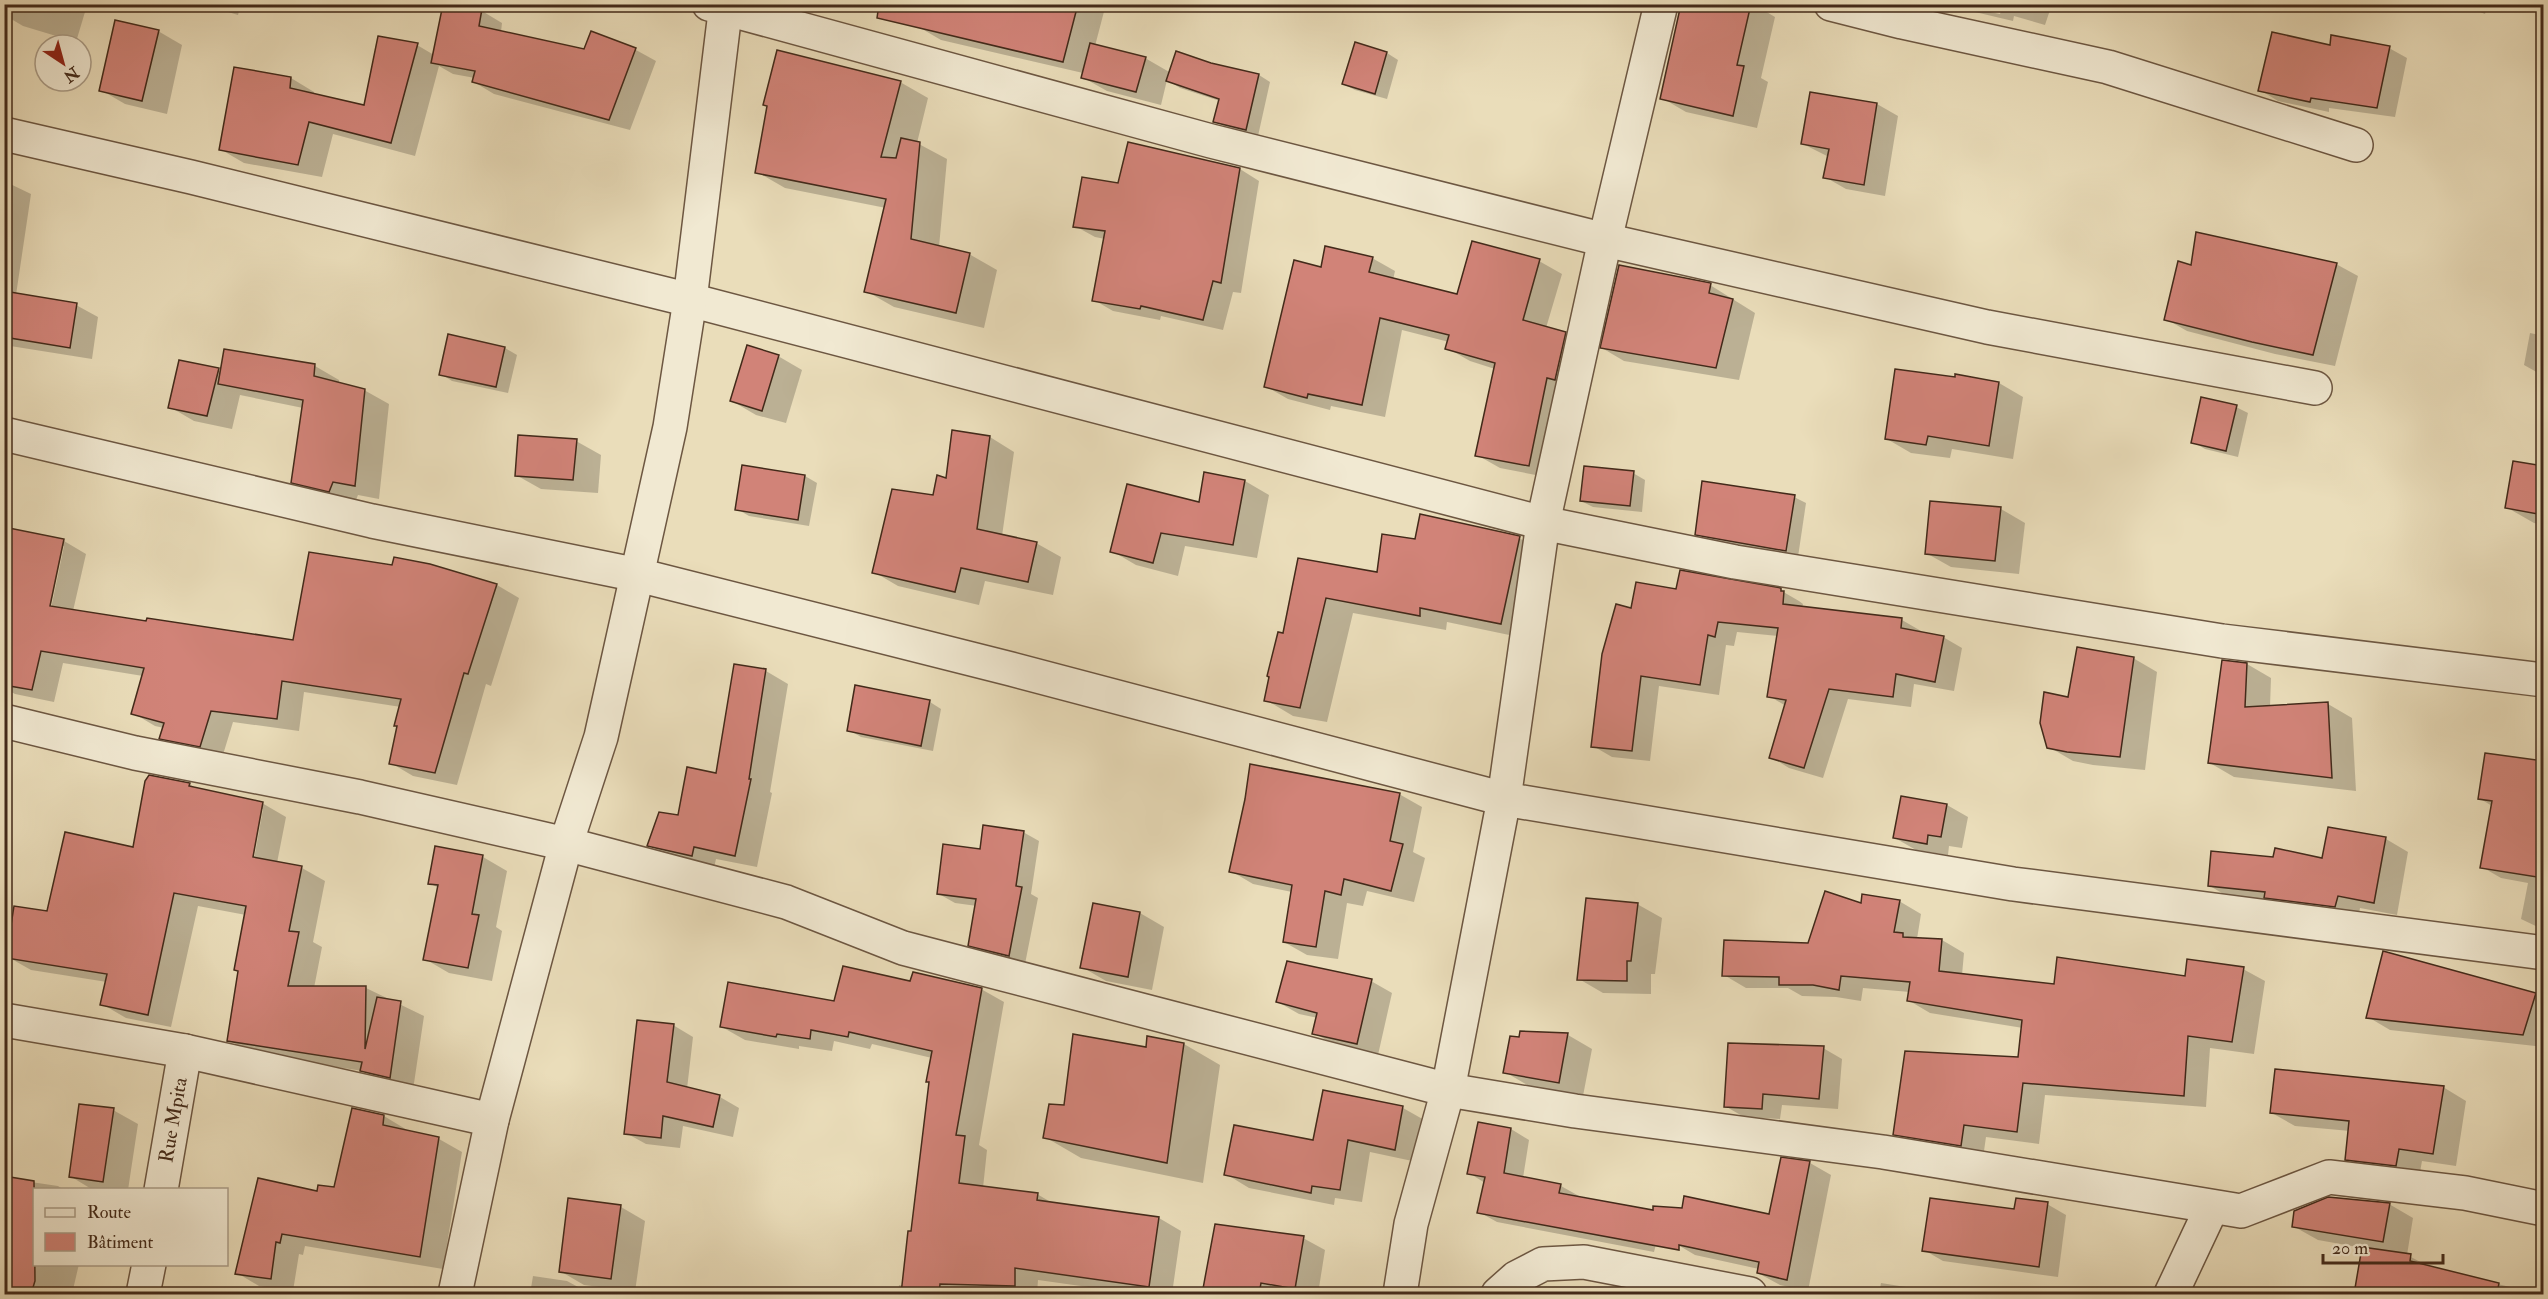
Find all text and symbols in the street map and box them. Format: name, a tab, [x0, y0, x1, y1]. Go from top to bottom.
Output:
north arrow	[33, 33, 93, 93]
text: N	[59, 61, 84, 87]
street label: Rue Mpita	[153, 1075, 194, 1165]
legend	[33, 1188, 228, 1266]
text: Route	[87, 1201, 131, 1224]
scale bar	[2323, 1227, 2443, 1265]
text: Bâtiment	[87, 1231, 153, 1254]
text: 20 m	[2332, 1237, 2368, 1260]

